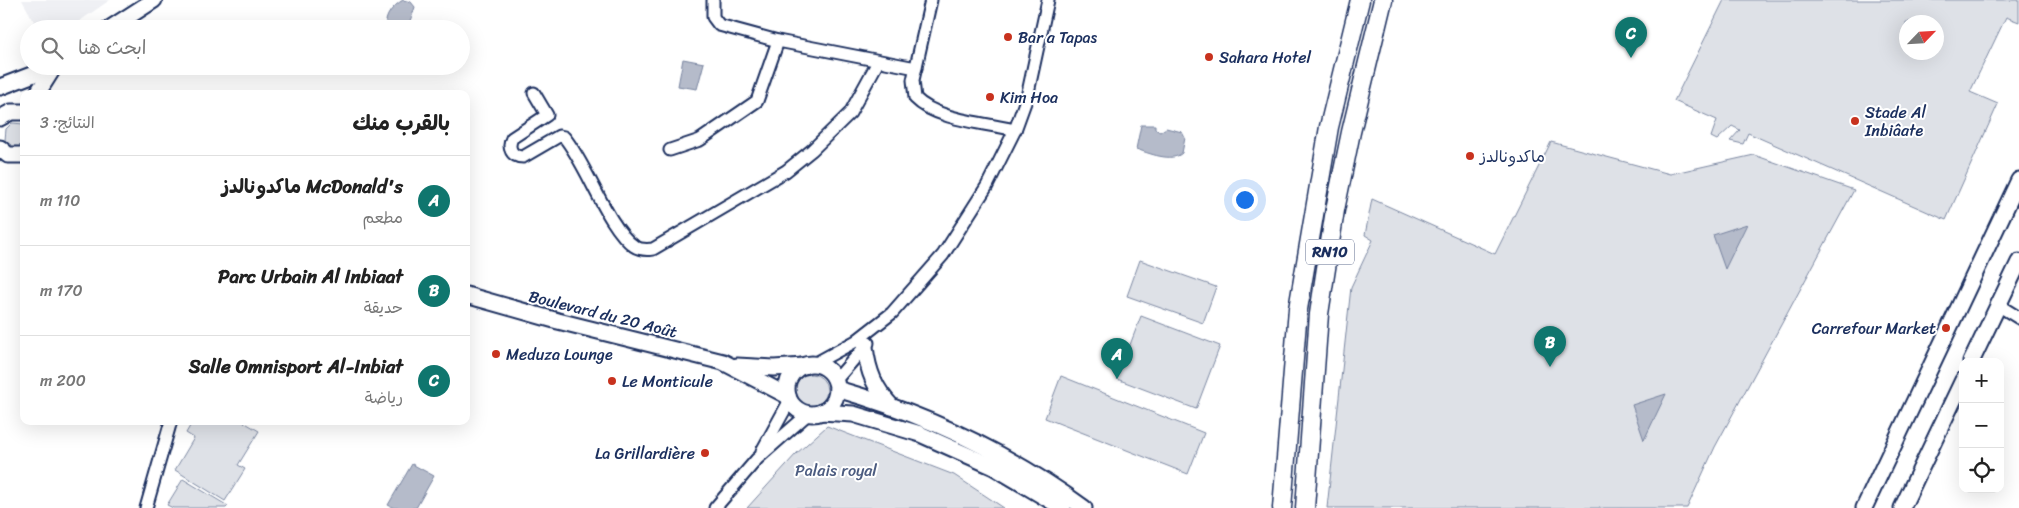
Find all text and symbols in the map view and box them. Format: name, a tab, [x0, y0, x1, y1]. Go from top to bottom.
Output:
north arrow	[1899, 15, 1944, 60]
pin: C	[1615, 17, 1647, 58]
search box	[20, 20, 470, 75]
place label: Bar a Tapas	[1018, 23, 1098, 52]
text: ابحث هنا	[78, 31, 146, 64]
marker: Bar a Tapas	[1002, 31, 1014, 43]
icon: search	[38, 34, 66, 62]
place label: Sahara Hotel	[1219, 43, 1311, 72]
marker: Sahara Hotel	[1203, 51, 1215, 63]
place label: Kim Hoa	[1000, 83, 1058, 112]
marker: Kim Hoa	[984, 91, 996, 103]
place label: Stade Al Inbiâate	[1864, 98, 1926, 145]
text: بالقرب منك	[352, 104, 450, 142]
text: النتائج: 3	[40, 108, 95, 137]
marker: Stade Al Inbiâate	[1849, 115, 1861, 127]
place label: ماكدونالدز	[1478, 142, 1545, 171]
marker: ماكدونالدز	[1464, 150, 1476, 162]
text: McDonald's ماكدونالدز	[222, 170, 403, 203]
text: 110 m	[40, 186, 80, 215]
text: A	[429, 186, 439, 215]
your location	[1232, 187, 1258, 213]
text: مطعم	[363, 203, 403, 232]
road number: RN10	[1306, 240, 1354, 264]
text: Parc Urbain Al Inbiaat	[218, 260, 403, 293]
text: 170 m	[40, 276, 83, 305]
text: B	[429, 276, 439, 305]
street label: Boulevard du 20 Août	[526, 282, 680, 346]
text: حديقة	[364, 293, 403, 322]
place label: Carrefour Market	[1812, 314, 1936, 343]
marker: Carrefour Market	[1940, 322, 1952, 334]
pin: B	[1534, 326, 1566, 367]
pin: A	[1101, 338, 1133, 379]
place label: Meduza Lounge	[506, 340, 613, 369]
marker: Meduza Lounge	[490, 348, 502, 360]
text: Salle Omnisport Al-Inbiat	[189, 350, 403, 383]
map controls	[1959, 358, 2004, 493]
button: +	[1959, 358, 2004, 403]
text: 200 m	[40, 366, 86, 395]
text: C	[429, 366, 439, 395]
place label: Le Monticule	[622, 367, 713, 396]
marker: Le Monticule	[606, 375, 618, 387]
text: رياضة	[365, 383, 403, 412]
button: −	[1959, 403, 2004, 448]
place label: La Grillardière	[595, 439, 695, 468]
marker: La Grillardière	[699, 447, 711, 459]
button: locate	[1959, 448, 2004, 493]
park label: Palais royal	[795, 456, 877, 485]

